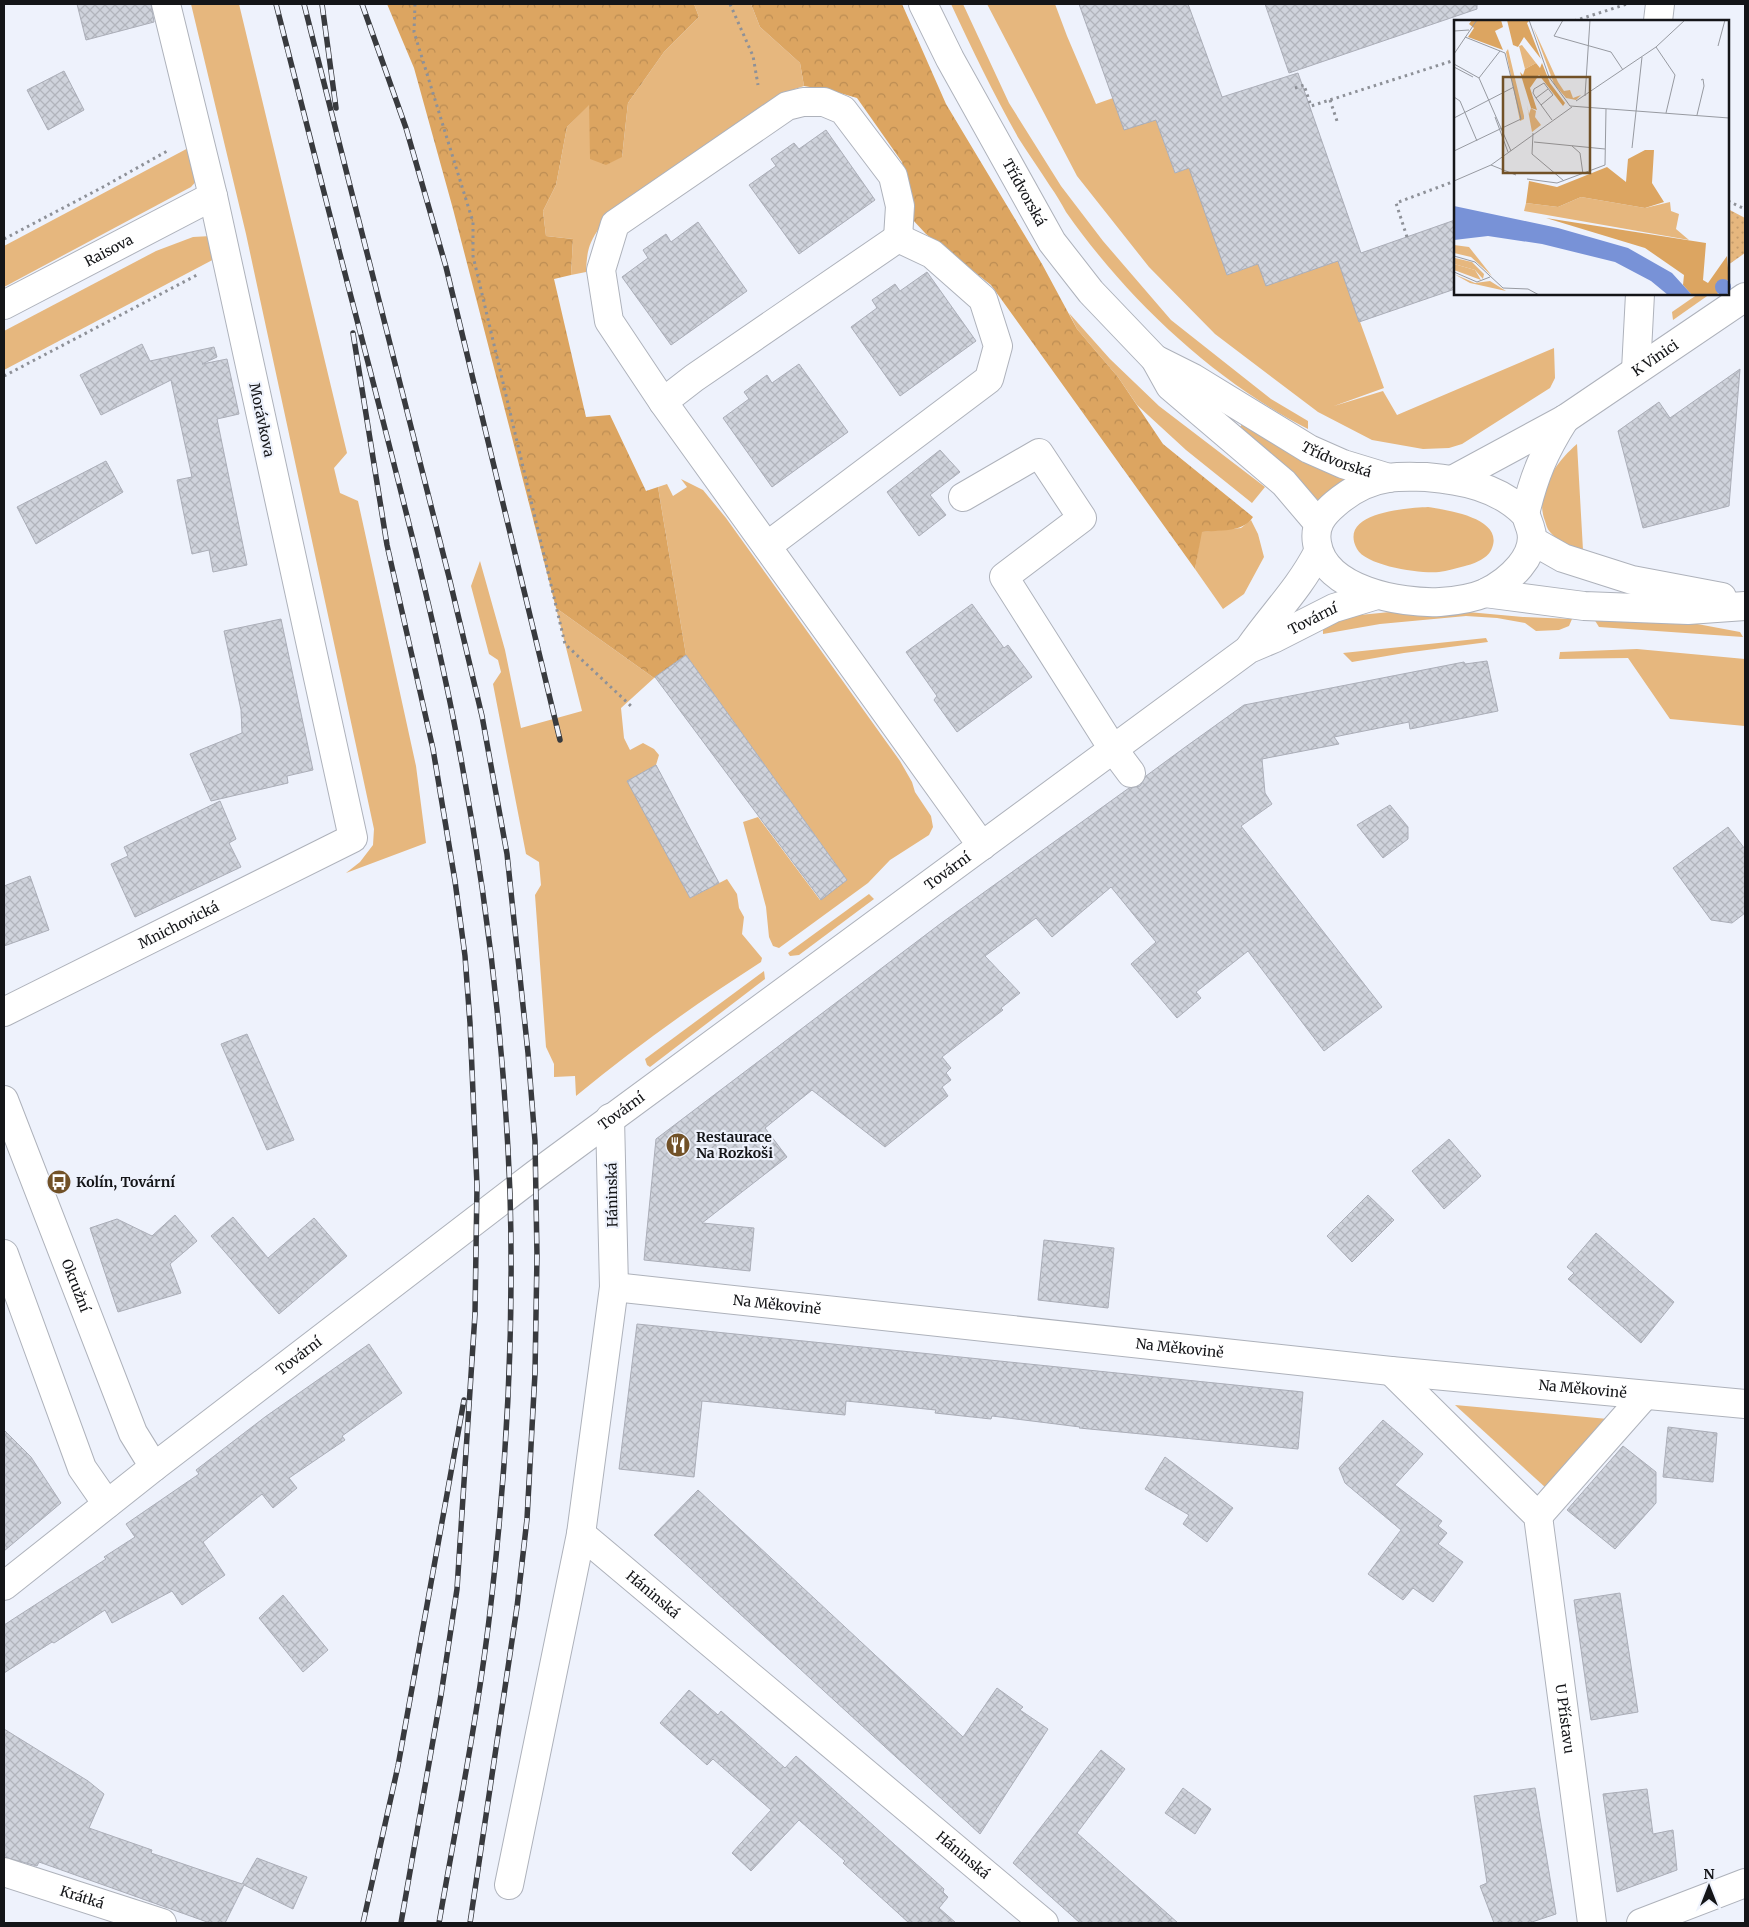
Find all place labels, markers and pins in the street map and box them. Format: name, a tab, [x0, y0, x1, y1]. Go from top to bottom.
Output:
place label: Restaurace Na Rozkoši	[696, 1128, 773, 1162]
restaurant icon: Restaurace Na Rozkoši	[665, 1132, 691, 1158]
bus stop icon: Kolín, Tovární	[46, 1169, 72, 1195]
place label: Kolín, Tovární	[76, 1173, 176, 1191]

